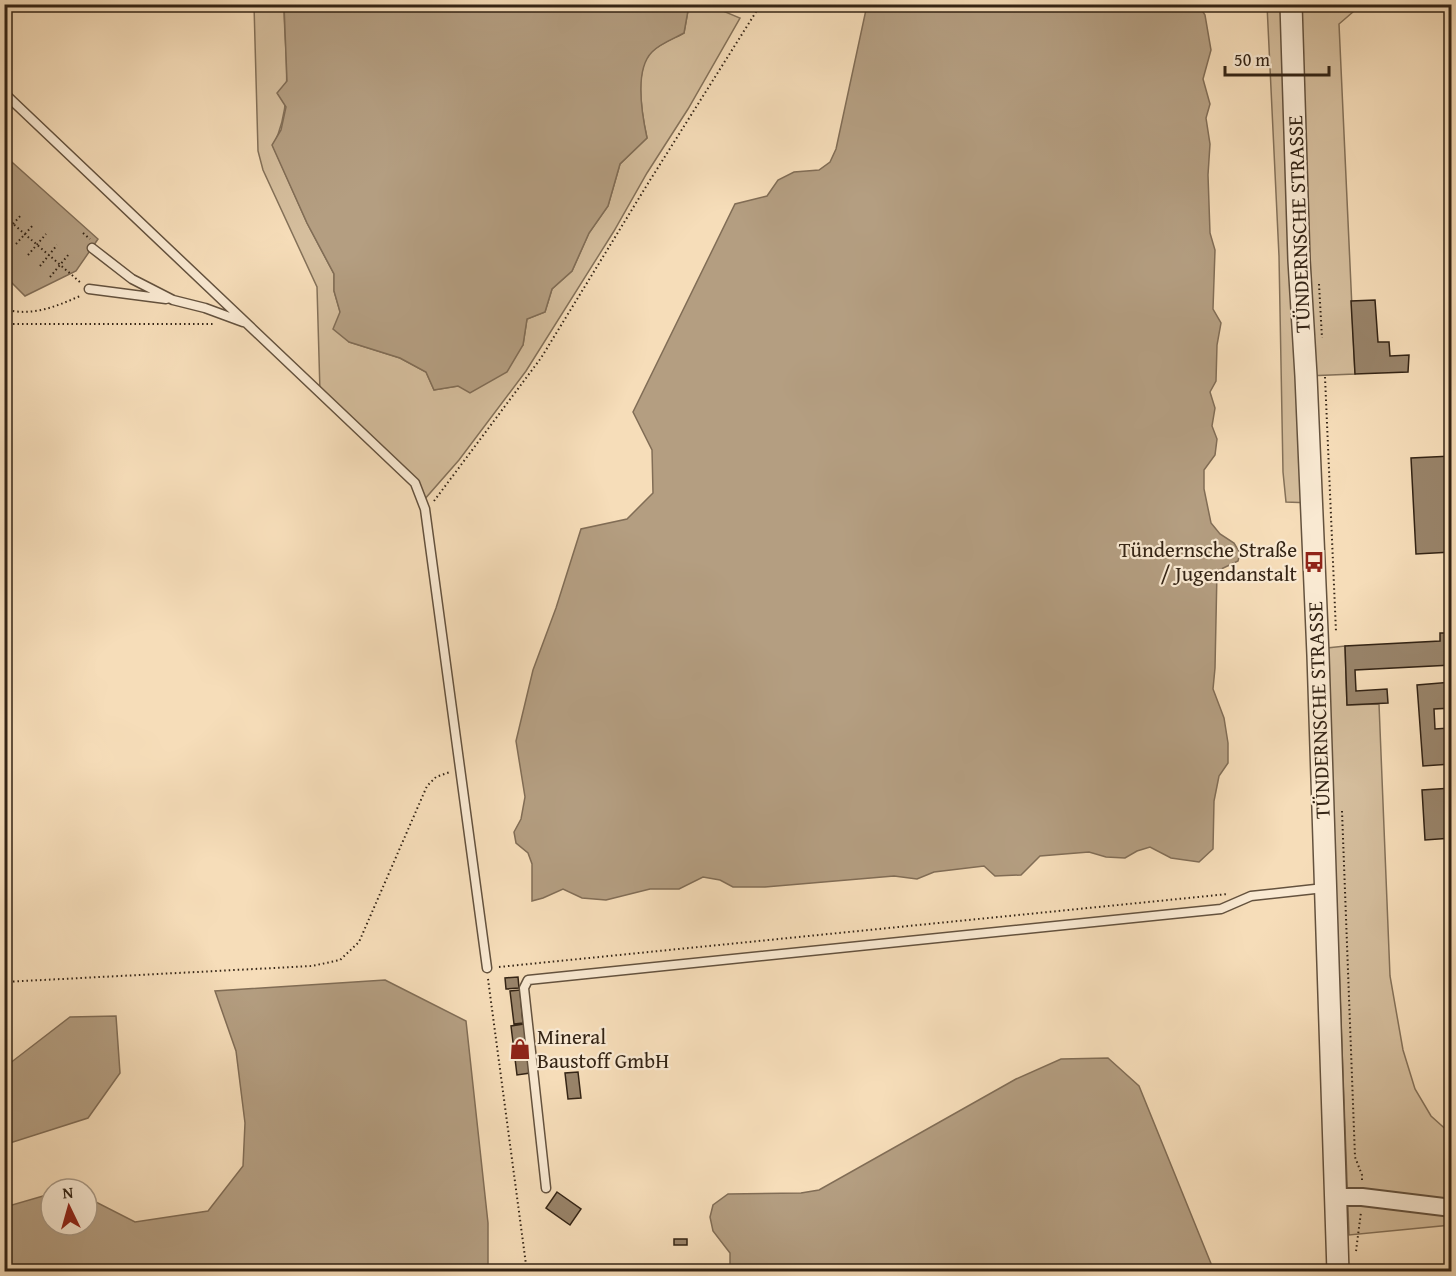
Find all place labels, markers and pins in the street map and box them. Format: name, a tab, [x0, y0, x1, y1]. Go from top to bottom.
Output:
place label: Tündernsche Straße / Jugendanstalt	[1119, 534, 1298, 589]
bus stop icon: Tündernsche Straße / Jugendanstalt	[1302, 550, 1326, 574]
place label: Mineral Baustoff GmbH	[537, 1021, 669, 1076]
shop icon: Mineral Baustoff GmbH	[508, 1037, 532, 1061]

